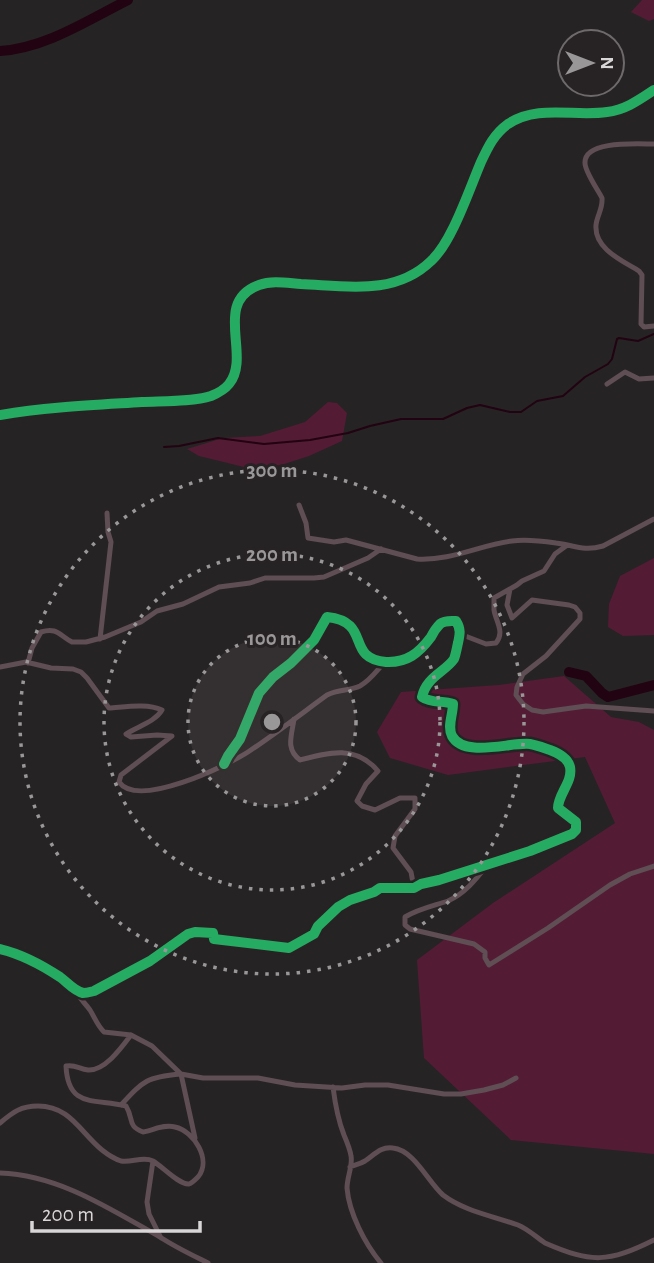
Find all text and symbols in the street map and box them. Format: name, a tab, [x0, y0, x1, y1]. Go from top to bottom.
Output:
north arrow	[556, 28, 626, 98]
text: N	[597, 56, 616, 70]
text: 300 m	[246, 460, 298, 481]
text: 200 m	[246, 544, 298, 565]
text: 100 m	[247, 628, 297, 649]
centre of rings	[260, 710, 284, 734]
scale bar	[32, 1190, 200, 1234]
text: 200 m	[42, 1204, 94, 1225]

